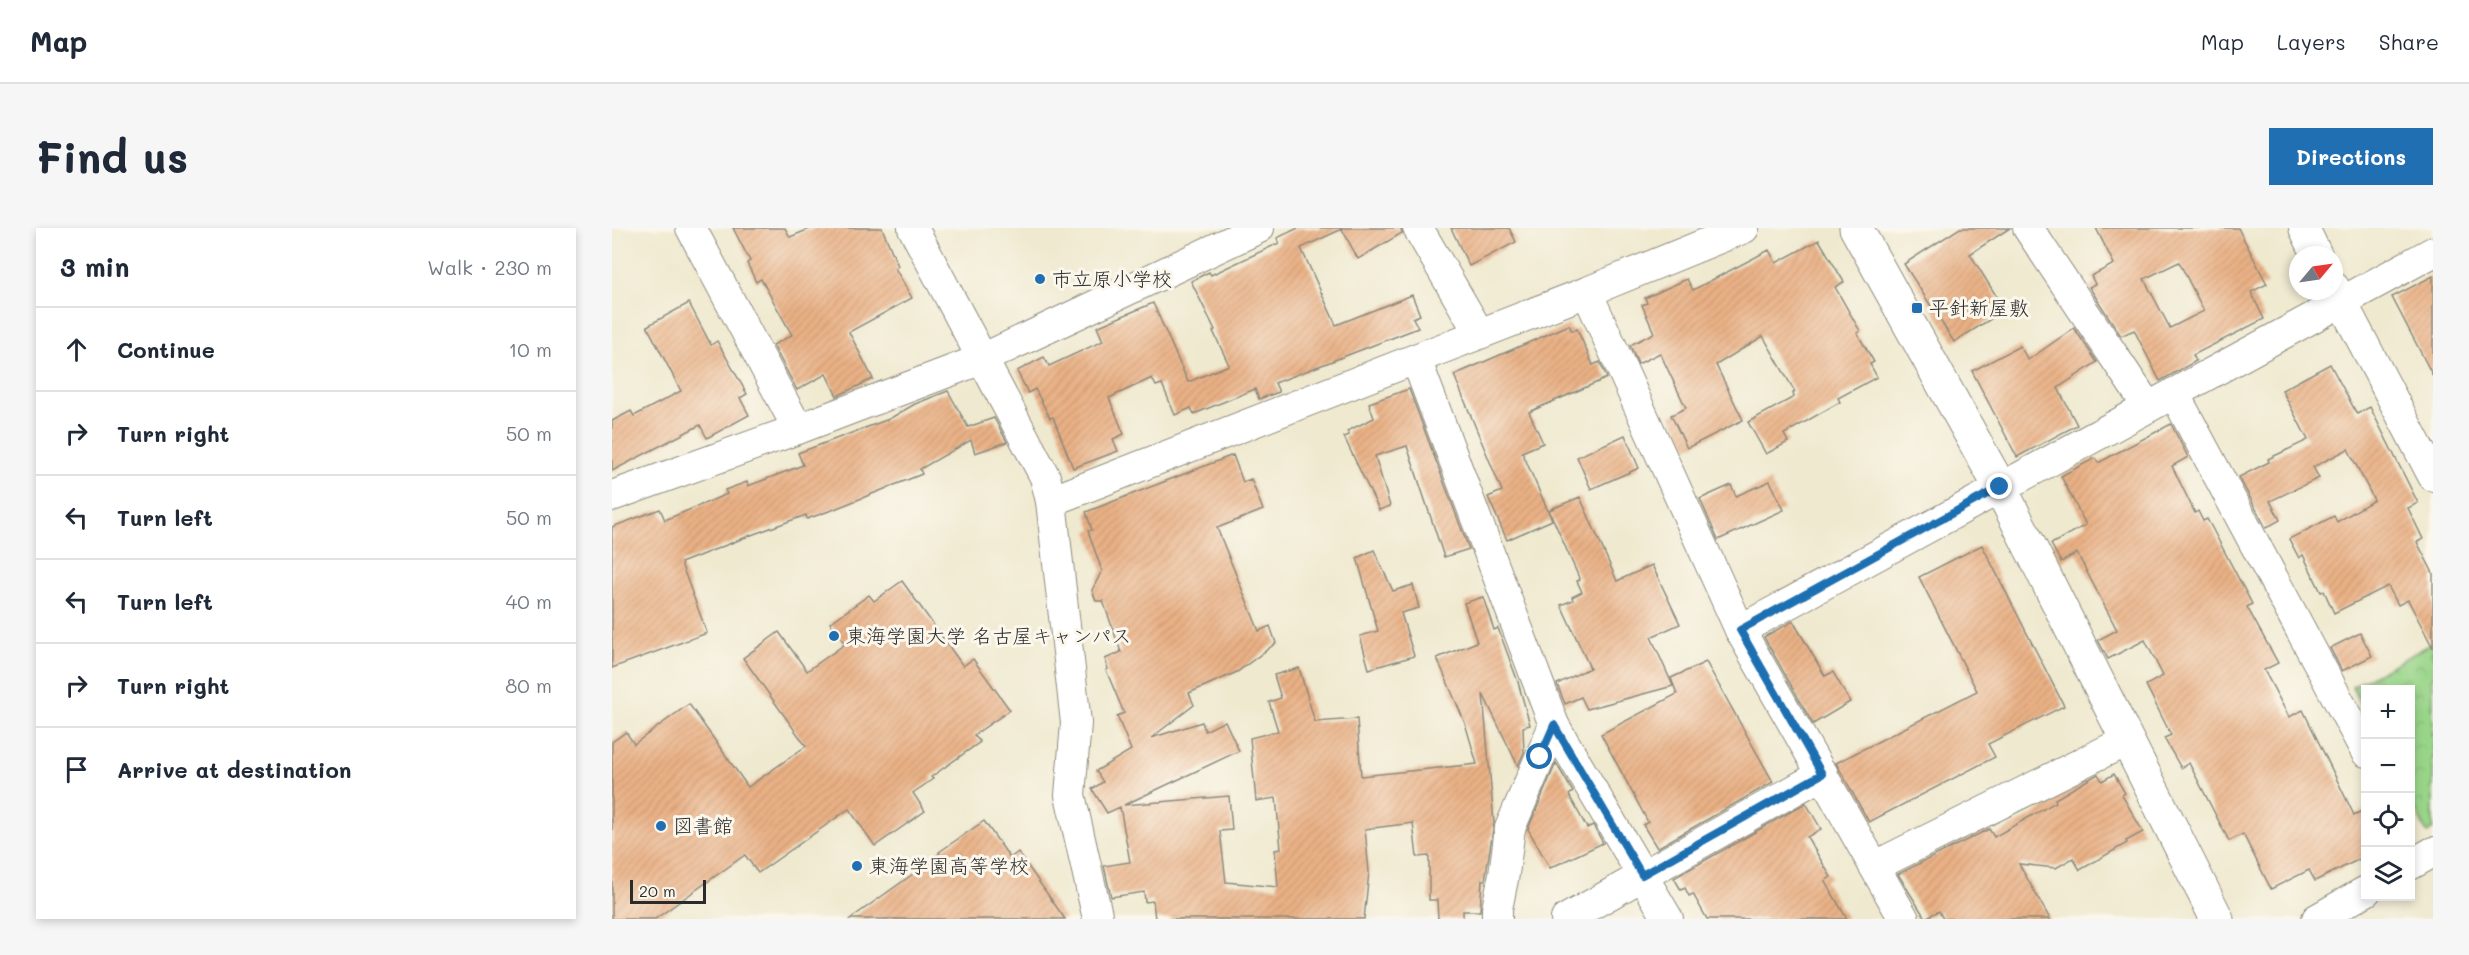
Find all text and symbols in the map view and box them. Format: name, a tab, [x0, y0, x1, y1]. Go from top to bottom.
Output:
text: Map	[30, 23, 87, 59]
text: Map	[2201, 28, 2244, 55]
text: Layers	[2277, 28, 2346, 55]
text: Share	[2379, 28, 2439, 55]
button: Directions	[2269, 128, 2433, 185]
text: Find us	[36, 129, 188, 184]
north arrow	[2289, 246, 2343, 300]
text: 3 min	[60, 250, 129, 284]
text: Walk · 230 m	[427, 254, 552, 280]
place label: 市立原小学校	[1052, 265, 1172, 291]
marker: 市立原小学校	[1033, 272, 1047, 286]
place label: 平針新屋敷	[1929, 294, 2029, 320]
marker: 平針新屋敷	[1910, 301, 1924, 315]
icon: ahead	[60, 333, 93, 366]
text: Continue	[117, 335, 215, 364]
text: 10 m	[508, 336, 552, 362]
icon: right	[60, 417, 93, 450]
text: Turn right	[117, 419, 229, 448]
text: 50 m	[506, 420, 552, 446]
route end	[1986, 473, 2012, 499]
icon: left	[60, 501, 93, 534]
text: Turn left	[117, 503, 213, 532]
text: 50 m	[506, 504, 552, 530]
icon: left	[60, 585, 93, 618]
text: Turn left	[117, 587, 213, 616]
text: 40 m	[506, 588, 552, 614]
place label: 東海学園大学 名古屋キャンパス	[846, 622, 1132, 648]
marker: 東海学園大学 名古屋キャンパス	[827, 629, 841, 643]
icon: right	[60, 669, 93, 702]
text: Turn right	[117, 671, 229, 700]
text: 80 m	[505, 672, 552, 698]
map controls	[2361, 685, 2415, 901]
button: +	[2361, 685, 2415, 739]
button: −	[2361, 739, 2415, 793]
route start	[1526, 743, 1552, 769]
icon: arrive	[60, 753, 93, 786]
text: Arrive at destination	[117, 755, 352, 784]
button: locate	[2361, 793, 2415, 847]
place label: 図書館	[673, 812, 733, 838]
marker: 図書館	[654, 819, 668, 833]
button: layers	[2361, 847, 2415, 901]
place label: 東海学園高等学校	[869, 852, 1029, 878]
marker: 東海学園高等学校	[850, 859, 864, 873]
scale bar	[630, 877, 706, 904]
text: 20 m	[639, 880, 676, 901]

